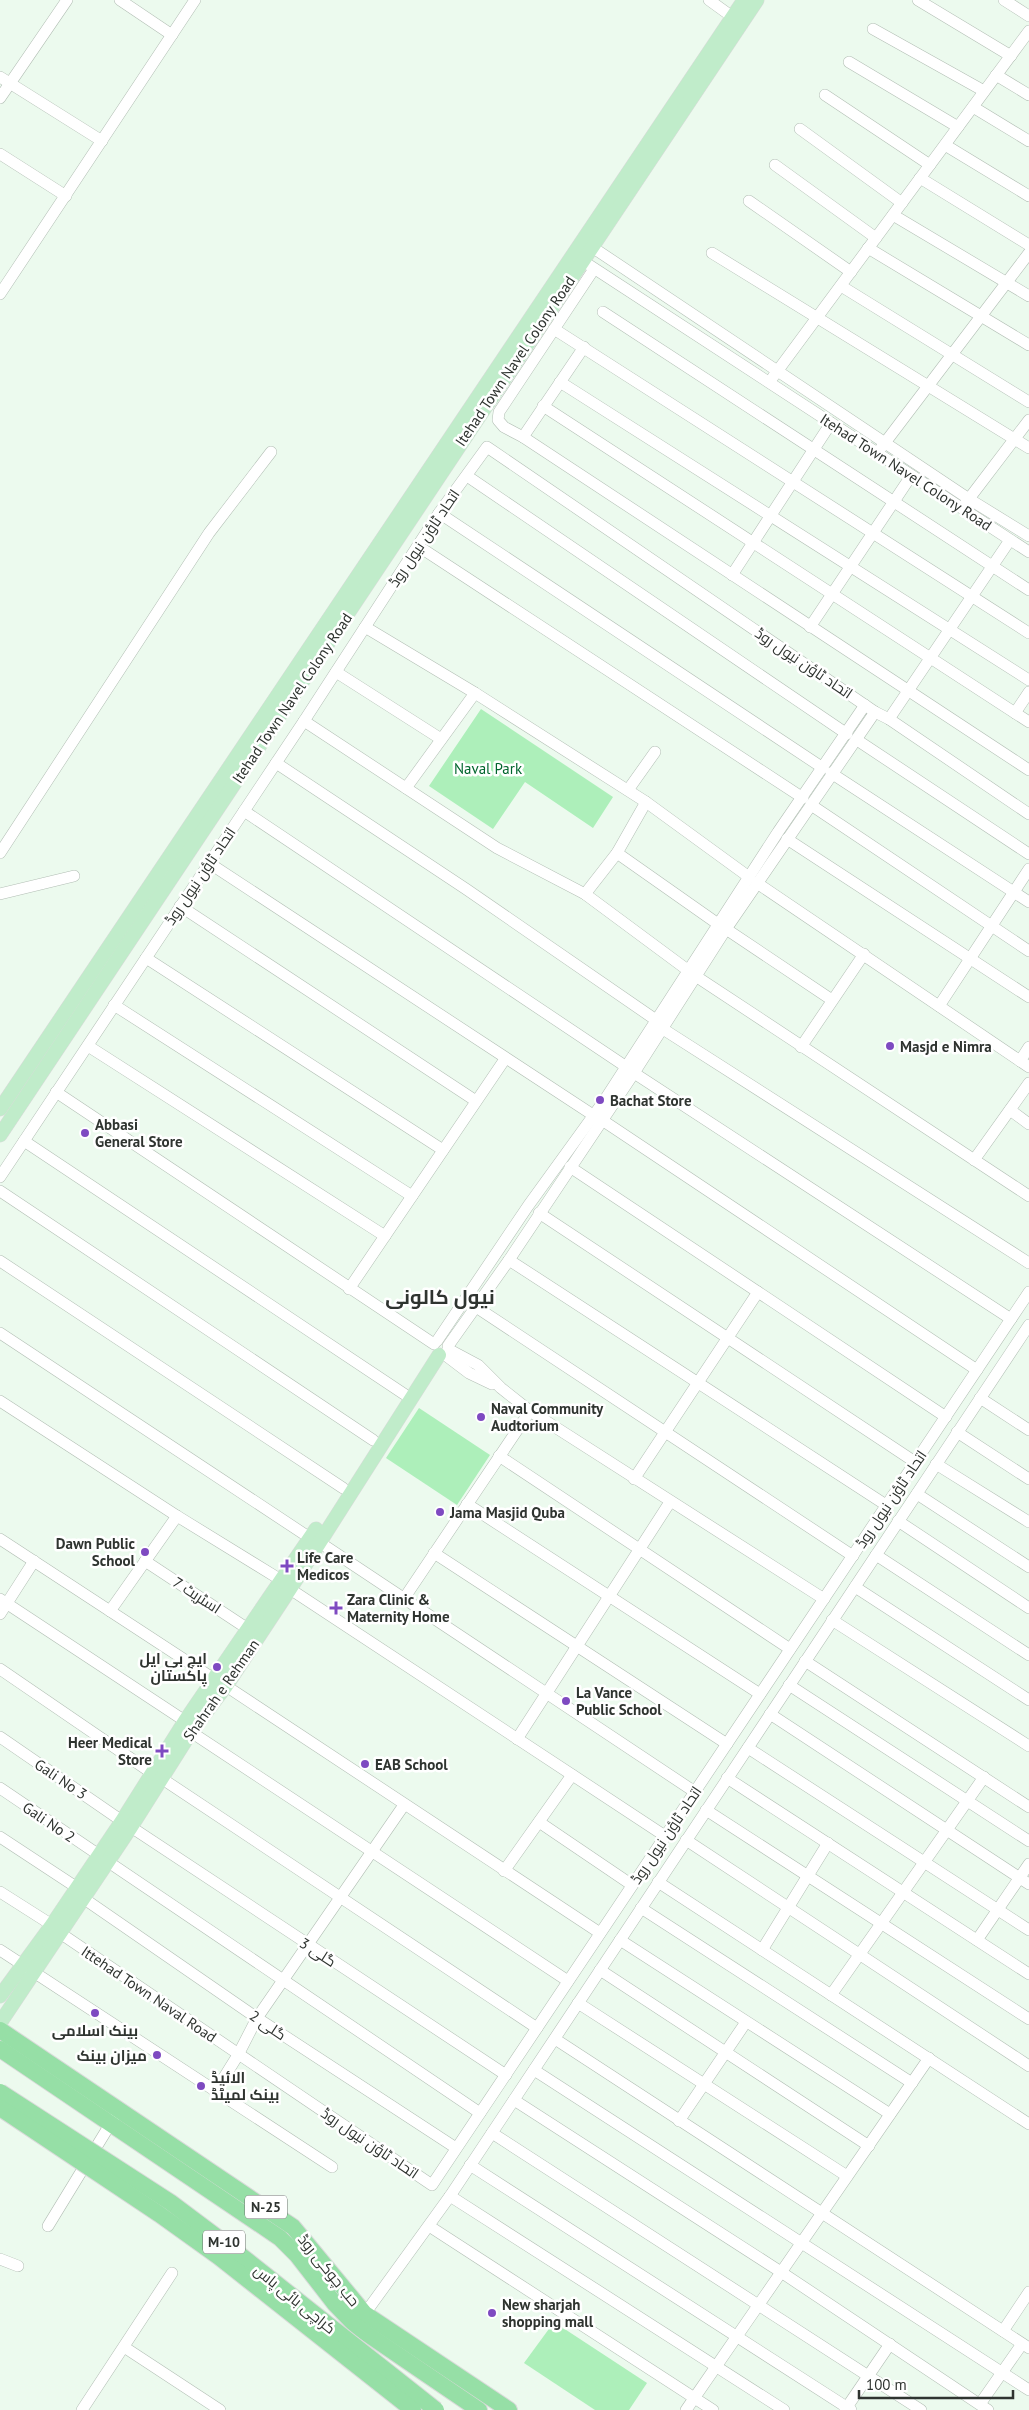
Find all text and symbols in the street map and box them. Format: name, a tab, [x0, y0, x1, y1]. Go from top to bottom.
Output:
street label: Itehad Town Navel Colony Road	[451, 272, 579, 450]
street label: Itehad Town Navel Colony Road	[816, 409, 996, 535]
street label: اتحاد ٹاؤن نیول روڈ	[384, 486, 465, 591]
street label: Itehad Town Navel Colony Road	[228, 609, 356, 787]
street label: اتحاد ٹاؤن نیول روڈ	[751, 623, 856, 704]
park label: Naval Park	[454, 759, 523, 778]
street label: اتحاد ٹاؤن نیول روڈ	[160, 824, 241, 929]
place label: Masjd e Nimra	[900, 1037, 992, 1056]
marker: Masjd e Nimra	[884, 1040, 896, 1052]
place label: Bachat Store	[610, 1091, 692, 1110]
marker: Bachat Store	[594, 1094, 606, 1106]
place label: Abbasi General Store	[95, 1115, 183, 1151]
marker: Abbasi General Store	[79, 1127, 91, 1139]
district label: نیول کالونی	[385, 1284, 495, 1310]
place label: Naval Community Audtorium	[491, 1399, 604, 1435]
marker: Naval Community Audtorium	[475, 1411, 487, 1423]
street label: اتحاد ٹاؤن نیول روڈ	[851, 1447, 932, 1552]
place label: Jama Masjid Quba	[449, 1503, 565, 1522]
marker: Jama Masjid Quba	[434, 1506, 446, 1518]
place label: Dawn Public School	[56, 1534, 136, 1570]
marker: Dawn Public School	[139, 1546, 151, 1558]
place label: Life Care Medicos	[297, 1548, 354, 1584]
marker: Life Care Medicos	[281, 1560, 293, 1572]
street label: اسٹریٹ 7	[169, 1572, 225, 1618]
place label: Zara Clinic & Maternity Home	[347, 1590, 450, 1626]
marker: Zara Clinic & Maternity Home	[329, 1601, 343, 1615]
street label: Shahrah e Rehman	[179, 1635, 263, 1745]
place label: ایچ بی ایل پاکستان	[140, 1649, 208, 1687]
marker: ایچ بی ایل پاکستان	[211, 1661, 223, 1673]
place label: La Vance Public School	[576, 1683, 662, 1719]
marker: La Vance Public School	[560, 1695, 572, 1707]
place label: Heer Medical Store	[68, 1733, 153, 1769]
marker: Heer Medical Store	[156, 1745, 168, 1757]
street label: Gali No 3	[31, 1755, 91, 1803]
place label: EAB School	[375, 1755, 448, 1774]
marker: EAB School	[359, 1758, 371, 1770]
street label: اتحاد ٹاؤن نیول روڈ	[626, 1783, 707, 1888]
street label: Gali No 2	[19, 1798, 79, 1846]
street label: گلی 3	[295, 1933, 340, 1972]
street label: Ittehad Town Naval Road	[78, 1942, 220, 2046]
street label: گلی 2	[245, 2006, 290, 2045]
marker: بینک اسلامی	[89, 2007, 101, 2019]
place label: بینک اسلامی	[52, 2021, 138, 2040]
place label: میزان بینک	[77, 2046, 147, 2065]
marker: میزان بینک	[151, 2049, 163, 2061]
place label: الائیڈ بینک لمیٹڈ	[211, 2068, 279, 2104]
marker: الائیڈ بینک لمیٹڈ	[195, 2080, 207, 2092]
street label: اتحاد ٹاؤن نیول روڈ	[317, 2103, 422, 2184]
road number: N-25	[245, 2196, 287, 2218]
road number: M-10	[203, 2230, 245, 2254]
street label: حب چوکی روڈ	[293, 2230, 364, 2311]
street label: کراچی بائی پاس	[250, 2260, 340, 2339]
place label: New sharjah shopping mall	[502, 2295, 594, 2331]
marker: New sharjah shopping mall	[486, 2307, 498, 2319]
scale bar	[859, 2368, 1013, 2400]
text: 100 m	[866, 2375, 907, 2394]

